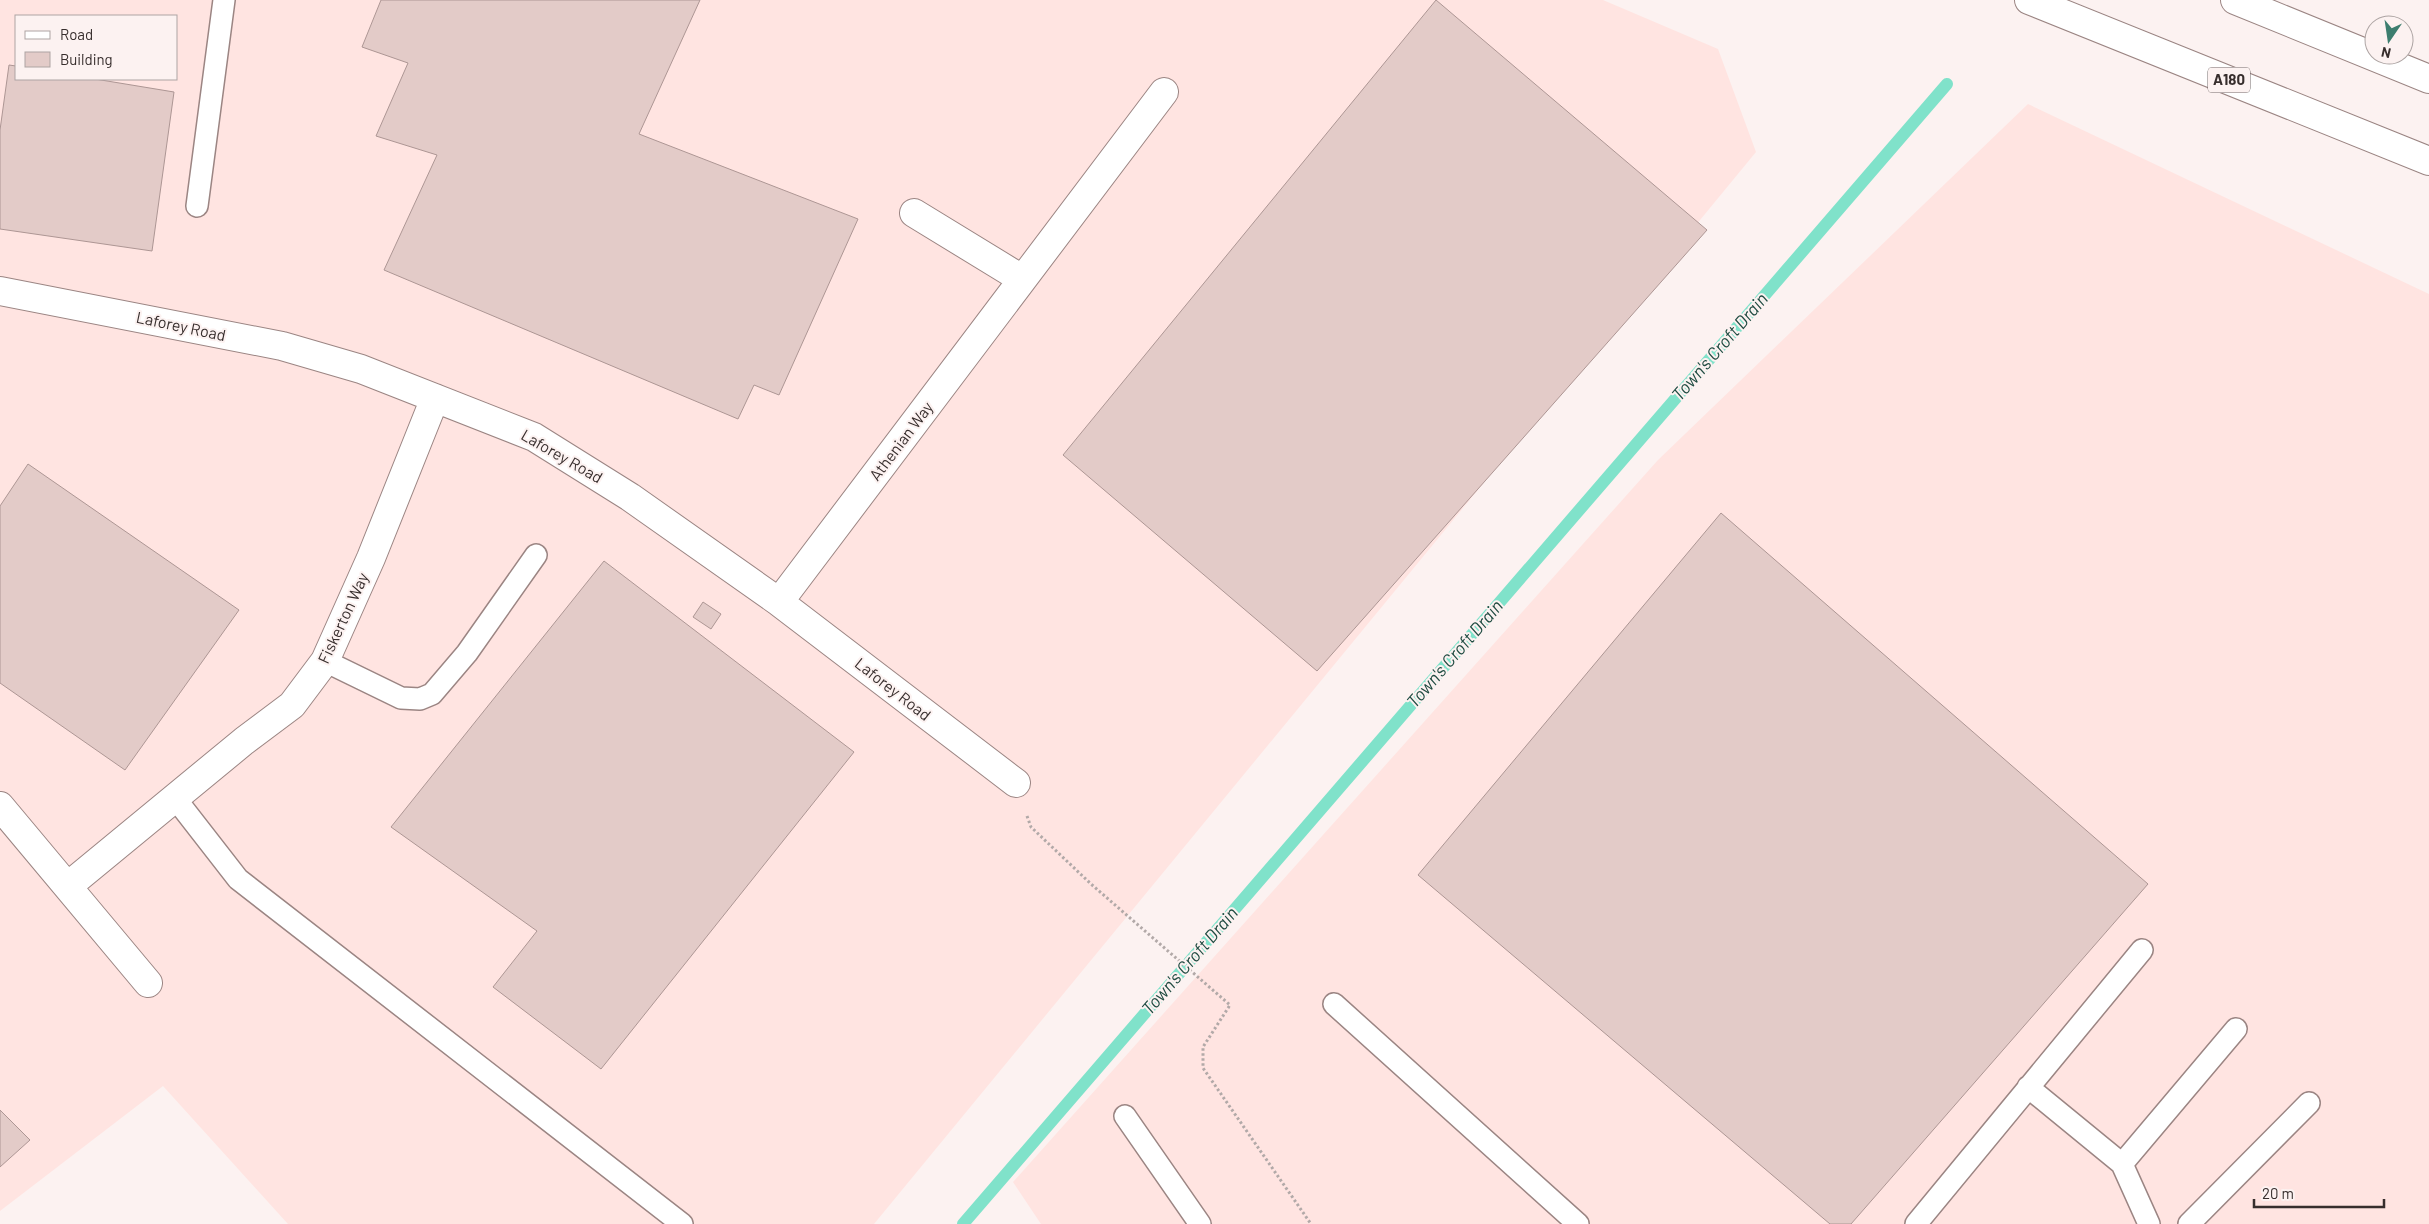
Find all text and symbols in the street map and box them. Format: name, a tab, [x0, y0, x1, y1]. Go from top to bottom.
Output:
legend	[15, 15, 178, 80]
north arrow	[2364, 15, 2414, 65]
text: Road	[60, 25, 93, 43]
text: N	[2380, 44, 2392, 62]
text: Building	[60, 50, 113, 68]
road number: A180	[2208, 68, 2250, 92]
water label: Town's Croft Drain	[1666, 288, 1772, 405]
street label: Laforey Road	[135, 307, 228, 344]
street label: Athenian Way	[865, 397, 937, 484]
street label: Laforey Road	[518, 425, 606, 487]
street label: Fiskerton Way	[313, 569, 372, 666]
water label: Town's Croft Drain	[1401, 595, 1507, 712]
street label: Laforey Road	[852, 653, 935, 724]
water label: Town's Croft Drain	[1136, 902, 1242, 1019]
scale bar	[2254, 1176, 2384, 1208]
text: 20 m	[2262, 1184, 2294, 1202]

